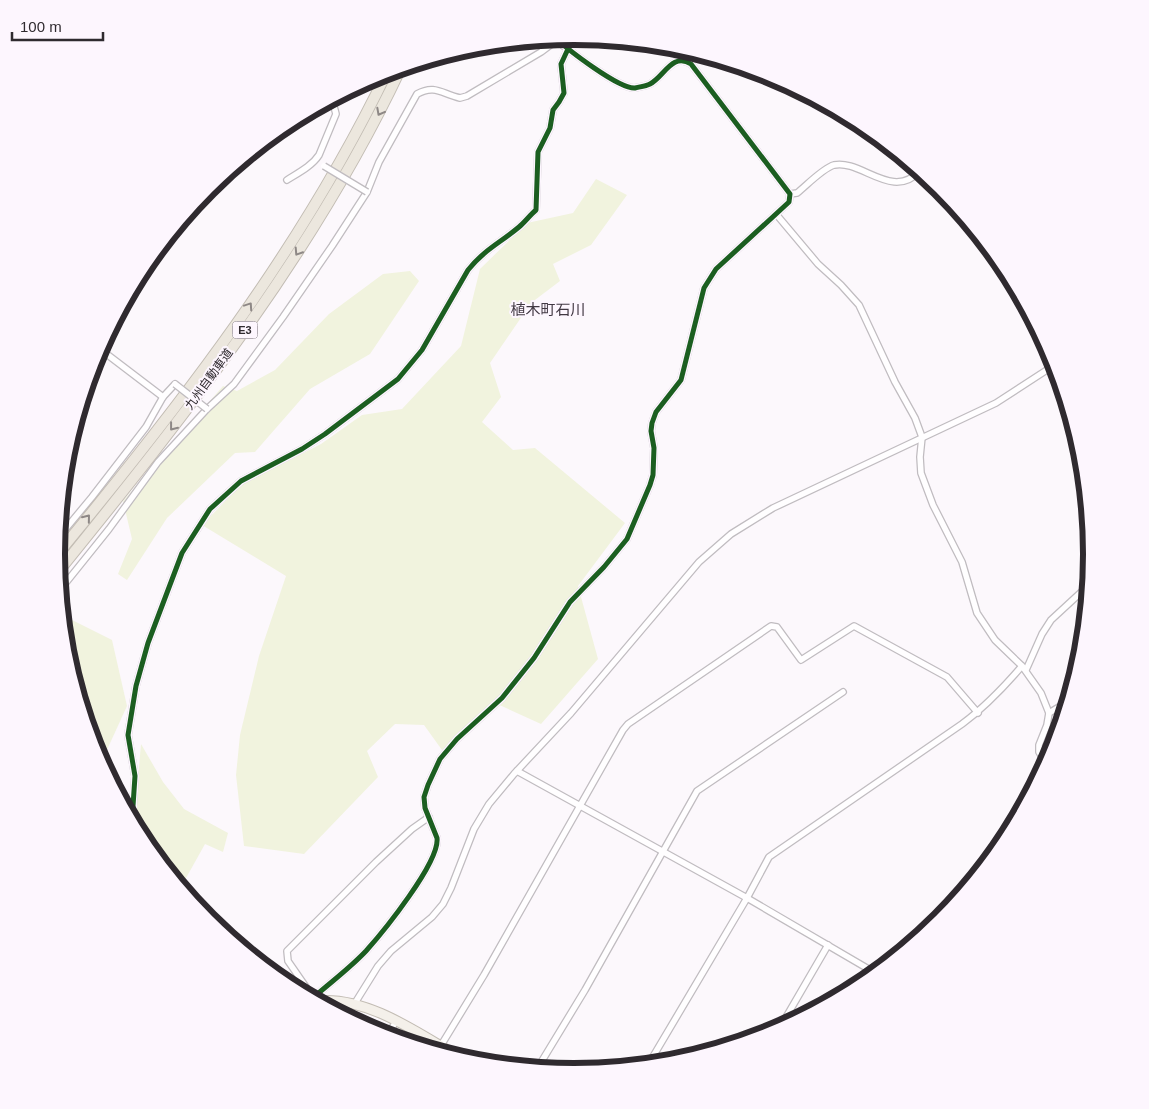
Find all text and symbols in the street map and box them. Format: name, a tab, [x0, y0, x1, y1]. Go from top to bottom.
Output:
scale bar	[12, 10, 104, 42]
text: 100 m	[20, 18, 62, 35]
one-way arrow	[376, 107, 386, 116]
one-way arrow	[294, 246, 304, 255]
district label: 植木町石川	[510, 301, 586, 318]
one-way arrow	[243, 302, 252, 311]
road number: E3	[232, 322, 258, 338]
street label: 九州自動車道	[182, 346, 236, 412]
one-way arrow	[171, 421, 179, 430]
one-way arrow	[82, 515, 91, 524]

